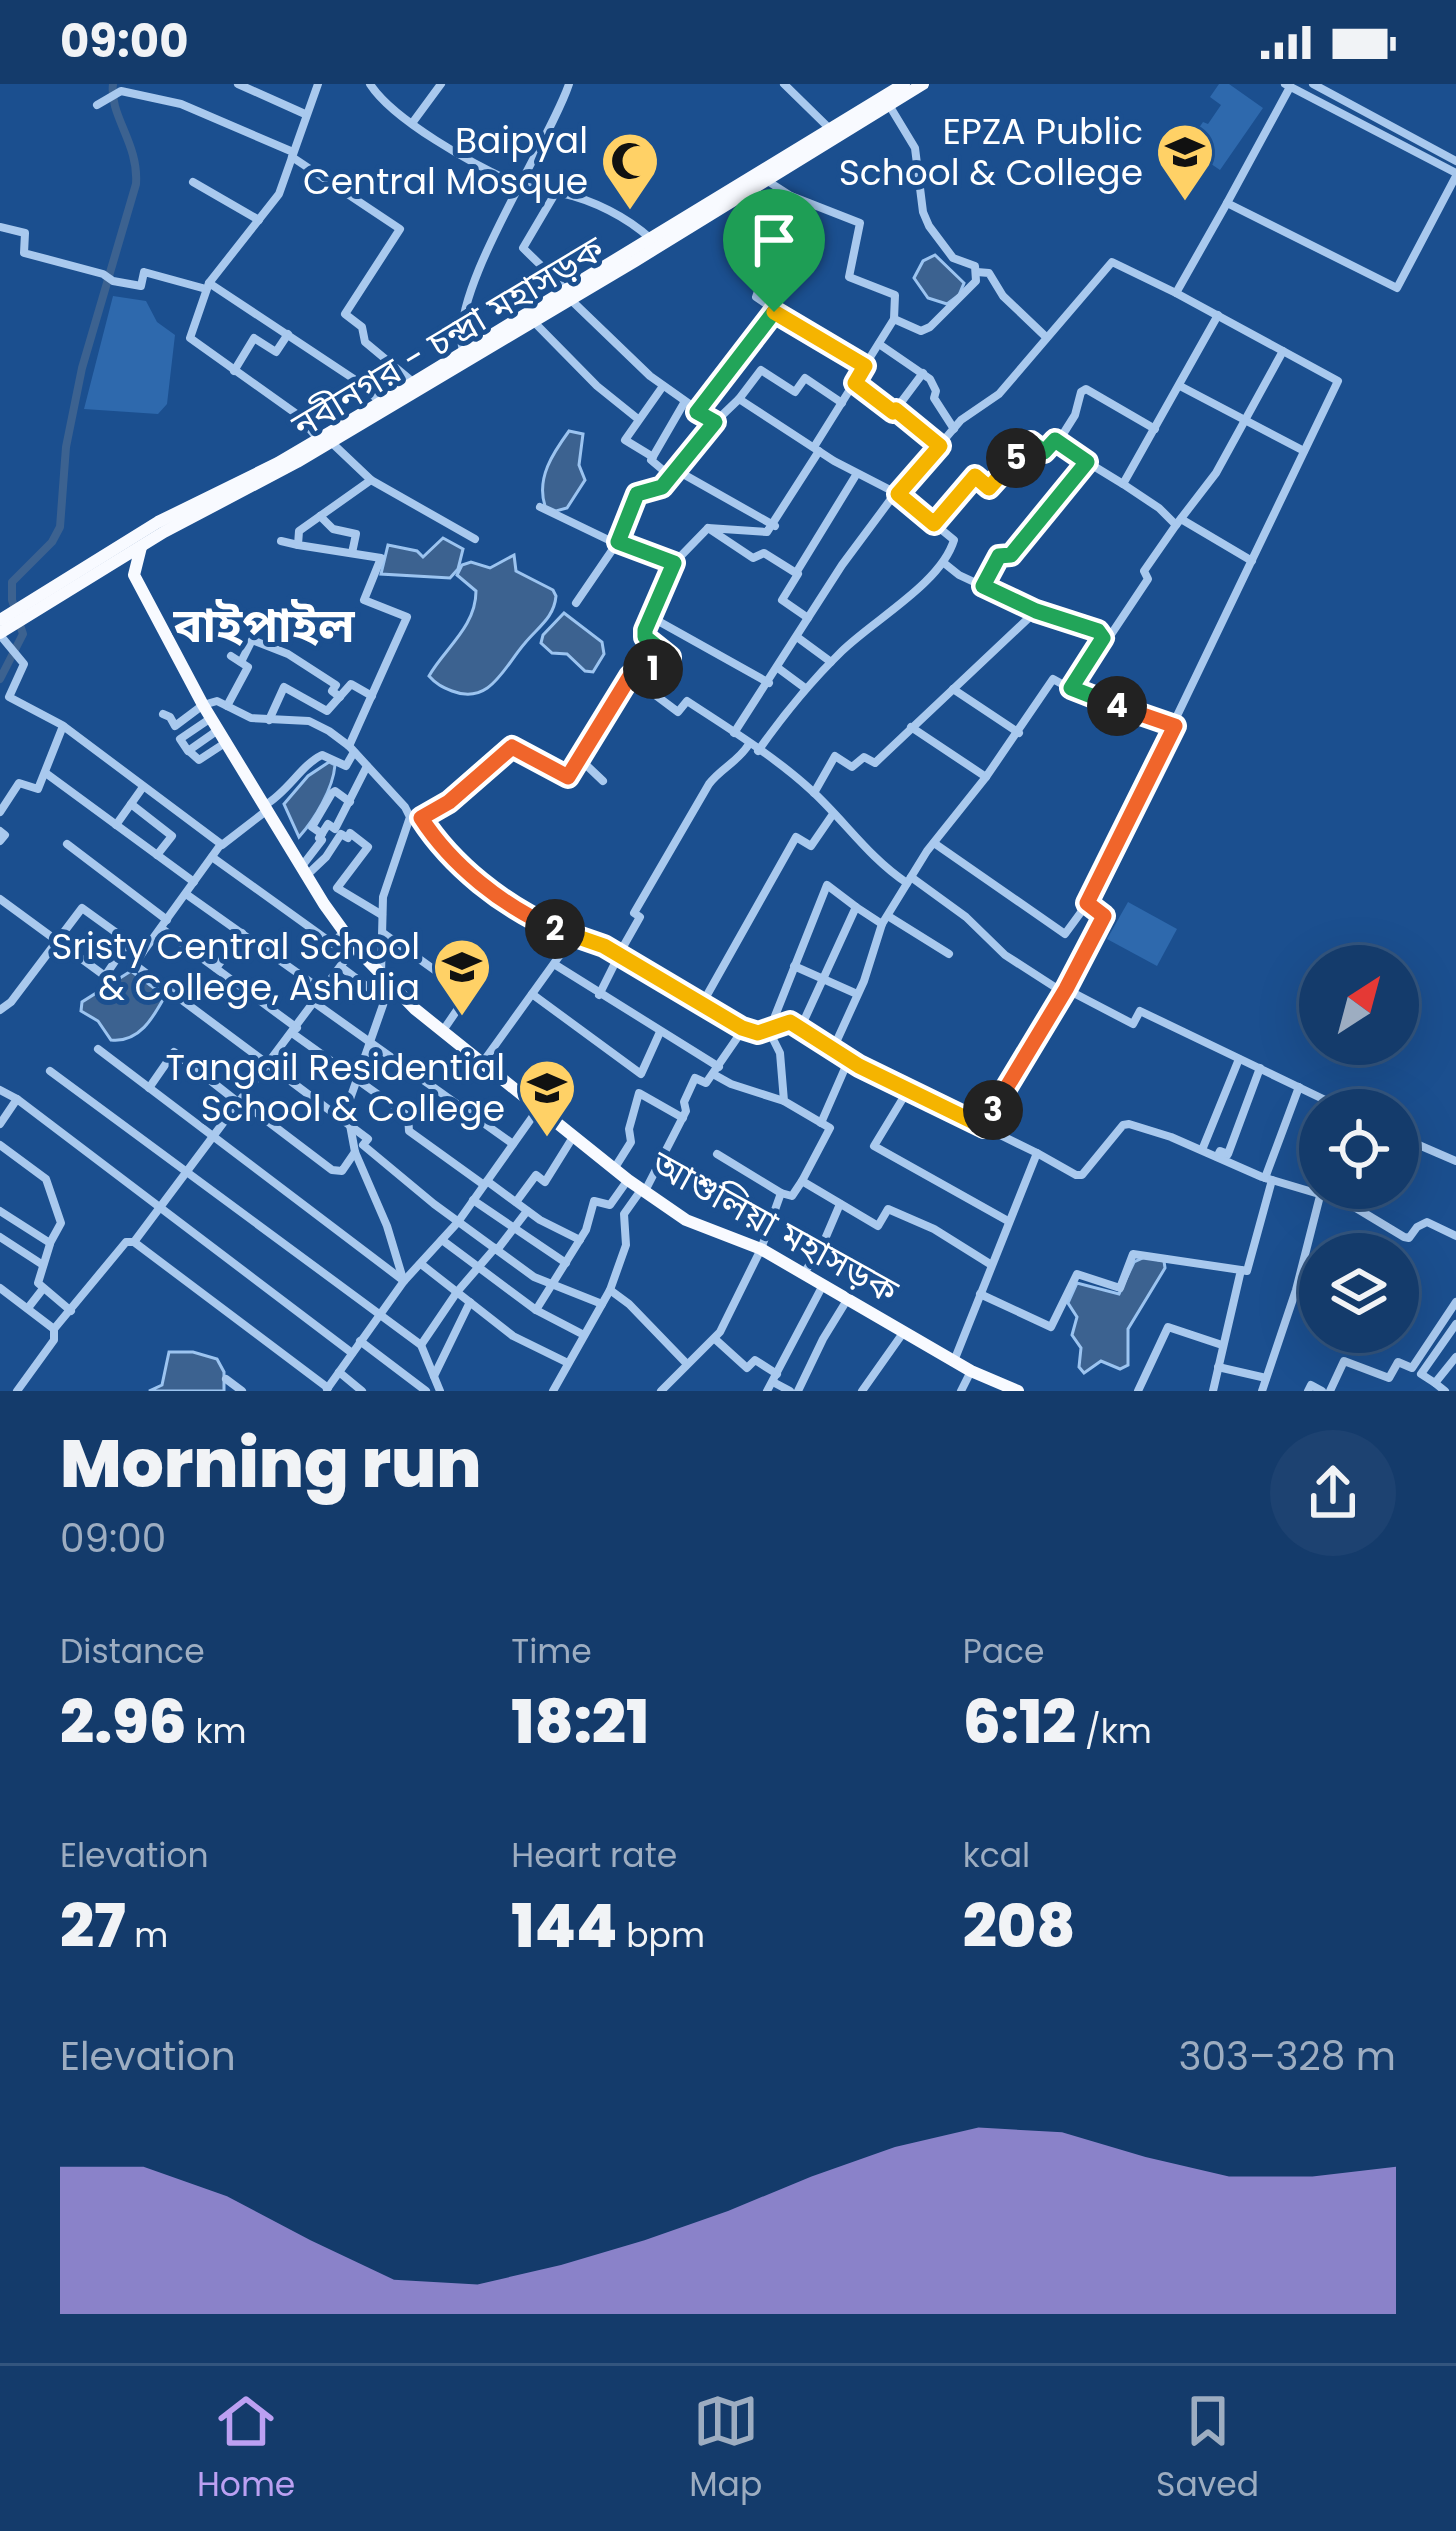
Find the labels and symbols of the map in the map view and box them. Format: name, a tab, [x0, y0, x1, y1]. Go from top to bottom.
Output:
place label: EPZA Public School & College	[839, 106, 1143, 198]
place label: Baipyal Central Mosque	[303, 115, 588, 207]
school or university icon: EPZA Public School & College	[1154, 121, 1216, 203]
mosque icon: Baipyal Central Mosque	[599, 130, 661, 212]
pin	[723, 189, 825, 312]
street label: নবীনগর - চন্দ্রা মহাসড়ক	[281, 223, 614, 451]
pin: 5	[986, 428, 1046, 488]
district label: বাইপাইল	[172, 592, 355, 659]
pin: 1	[623, 639, 683, 699]
pin: 4	[1087, 676, 1147, 736]
pin: 2	[525, 899, 585, 959]
place label: Sristy Central School & College, Ashulia	[51, 921, 420, 1013]
school or university icon: Sristy Central School & College, Ashulia	[431, 936, 493, 1018]
north arrow	[1299, 945, 1419, 1065]
place label: Tangail Residential School & College	[165, 1042, 505, 1134]
school or university icon: Tangail Residential School & College	[516, 1057, 578, 1139]
pin: 3	[963, 1080, 1023, 1140]
street label: আশুলিয়া মহাসড়ক	[642, 1138, 908, 1316]

